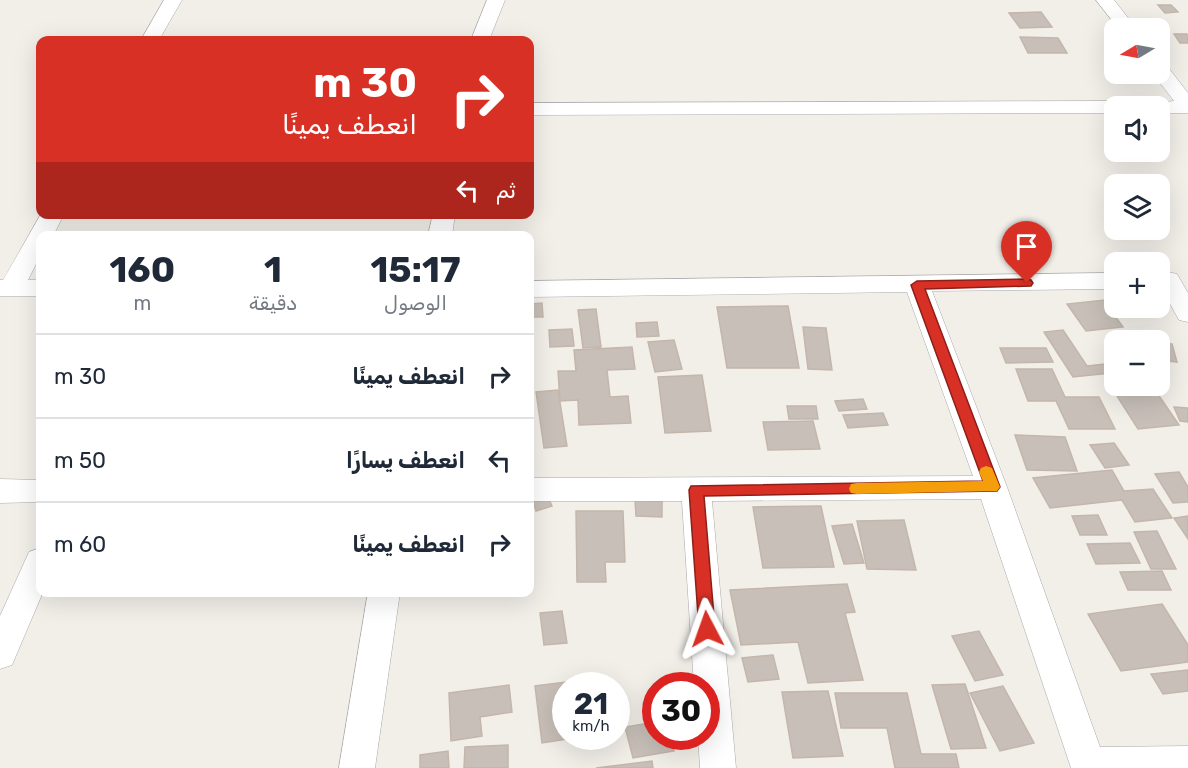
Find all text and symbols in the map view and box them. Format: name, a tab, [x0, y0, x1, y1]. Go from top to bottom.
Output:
north arrow	[1104, 18, 1170, 84]
map controls	[1104, 18, 1170, 396]
text: 30 m	[313, 58, 417, 108]
icon: right	[438, 60, 516, 138]
button: sound	[1104, 96, 1170, 162]
text: انعطف يمينًا	[282, 109, 417, 141]
icon: left	[451, 174, 484, 207]
button: layers	[1104, 174, 1170, 240]
text: ثم	[496, 177, 516, 204]
pin	[1001, 221, 1052, 283]
icon: arrive	[1010, 230, 1043, 263]
text: 160	[109, 248, 175, 291]
text: 1	[264, 248, 282, 291]
text: 15:17	[370, 248, 461, 291]
button: +	[1104, 252, 1170, 318]
text: m	[133, 291, 151, 315]
text: دقيقة	[249, 291, 297, 315]
text: الوصول	[384, 291, 447, 315]
button: −	[1104, 330, 1170, 396]
icon: right	[483, 360, 516, 393]
text: 30 m	[54, 363, 106, 390]
text: انعطف يمينًا	[352, 363, 465, 390]
icon: left	[483, 444, 516, 477]
text: 50 m	[54, 447, 106, 474]
text: انعطف يسارًا	[346, 447, 465, 474]
icon: right	[483, 528, 516, 561]
text: 60 m	[54, 531, 106, 558]
text: انعطف يمينًا	[352, 531, 465, 558]
position arrow	[675, 597, 739, 661]
speed limit sign: 30	[642, 672, 720, 750]
text: 21	[574, 686, 608, 722]
text: km/h	[572, 717, 610, 735]

